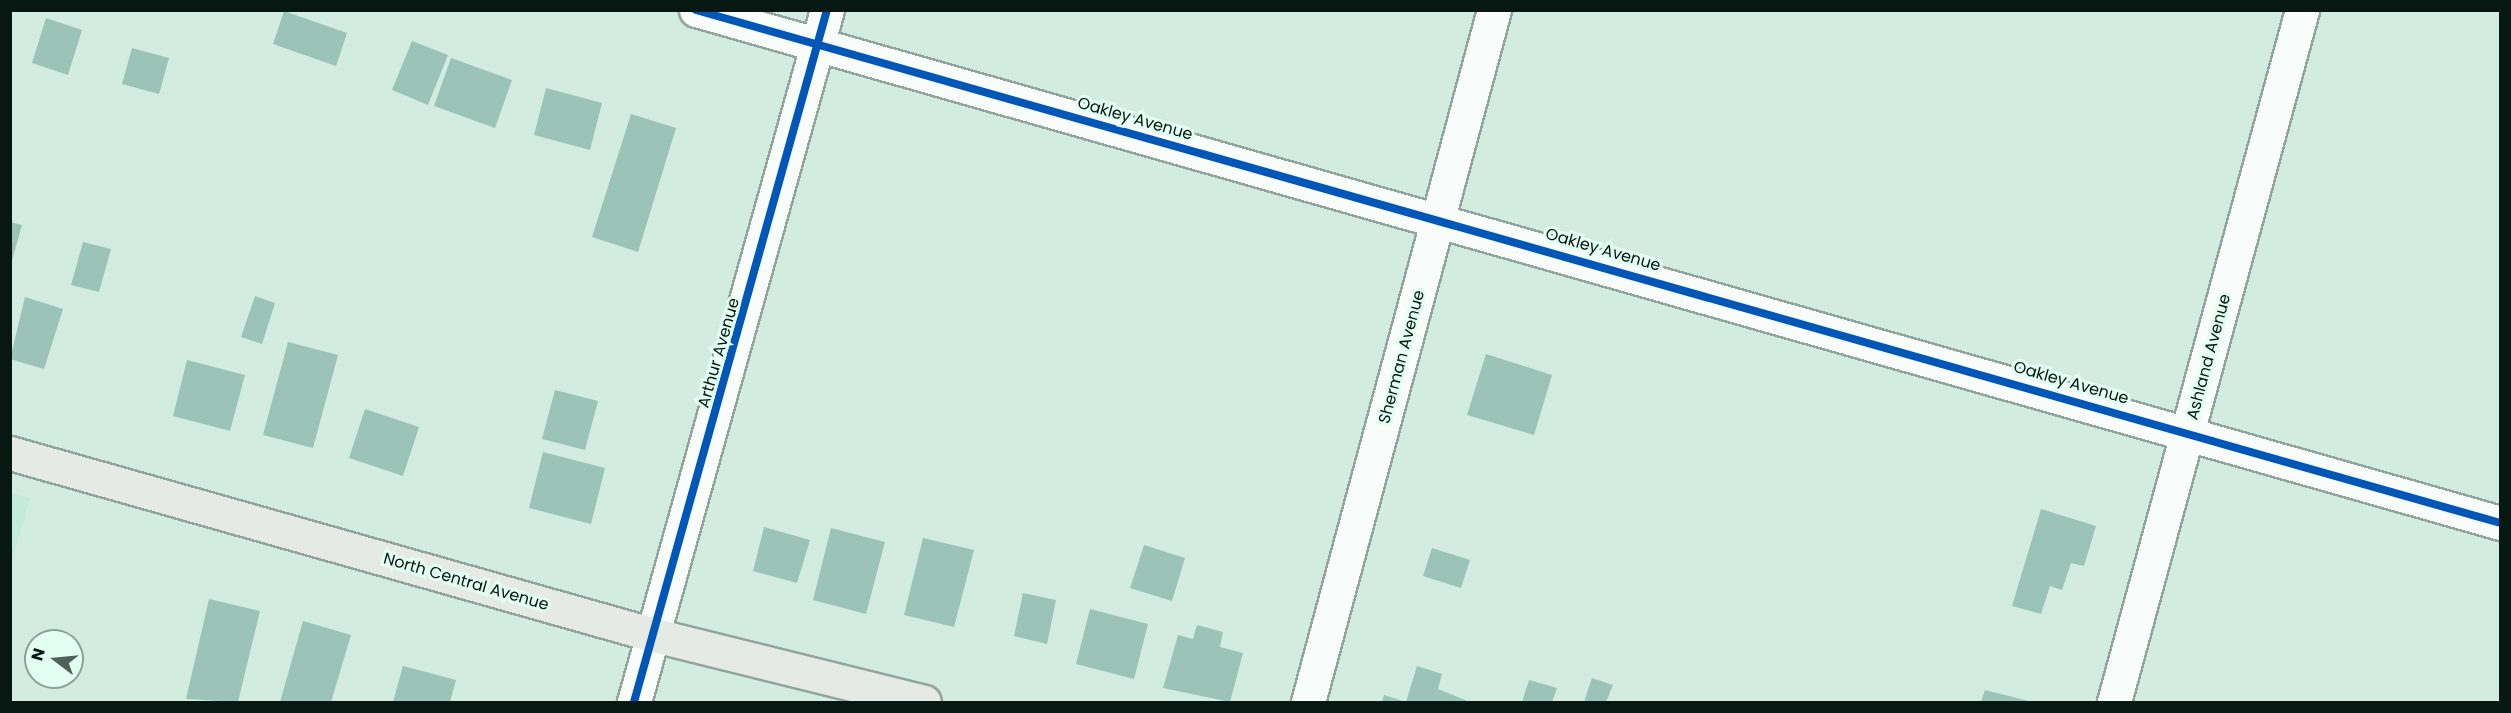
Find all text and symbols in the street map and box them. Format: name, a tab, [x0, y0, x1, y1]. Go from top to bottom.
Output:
street label: Oakley Avenue	[1075, 93, 1195, 145]
street label: Oakley Avenue	[1543, 224, 1663, 276]
street label: Sherman Avenue	[1375, 288, 1429, 426]
street label: Ashland Avenue	[2183, 292, 2235, 422]
street label: Arthur Avenue	[694, 296, 744, 410]
street label: Oakley Avenue	[2011, 357, 2131, 409]
street label: North Central Avenue	[381, 549, 551, 615]
north arrow	[24, 629, 84, 689]
text: N	[25, 645, 51, 663]

